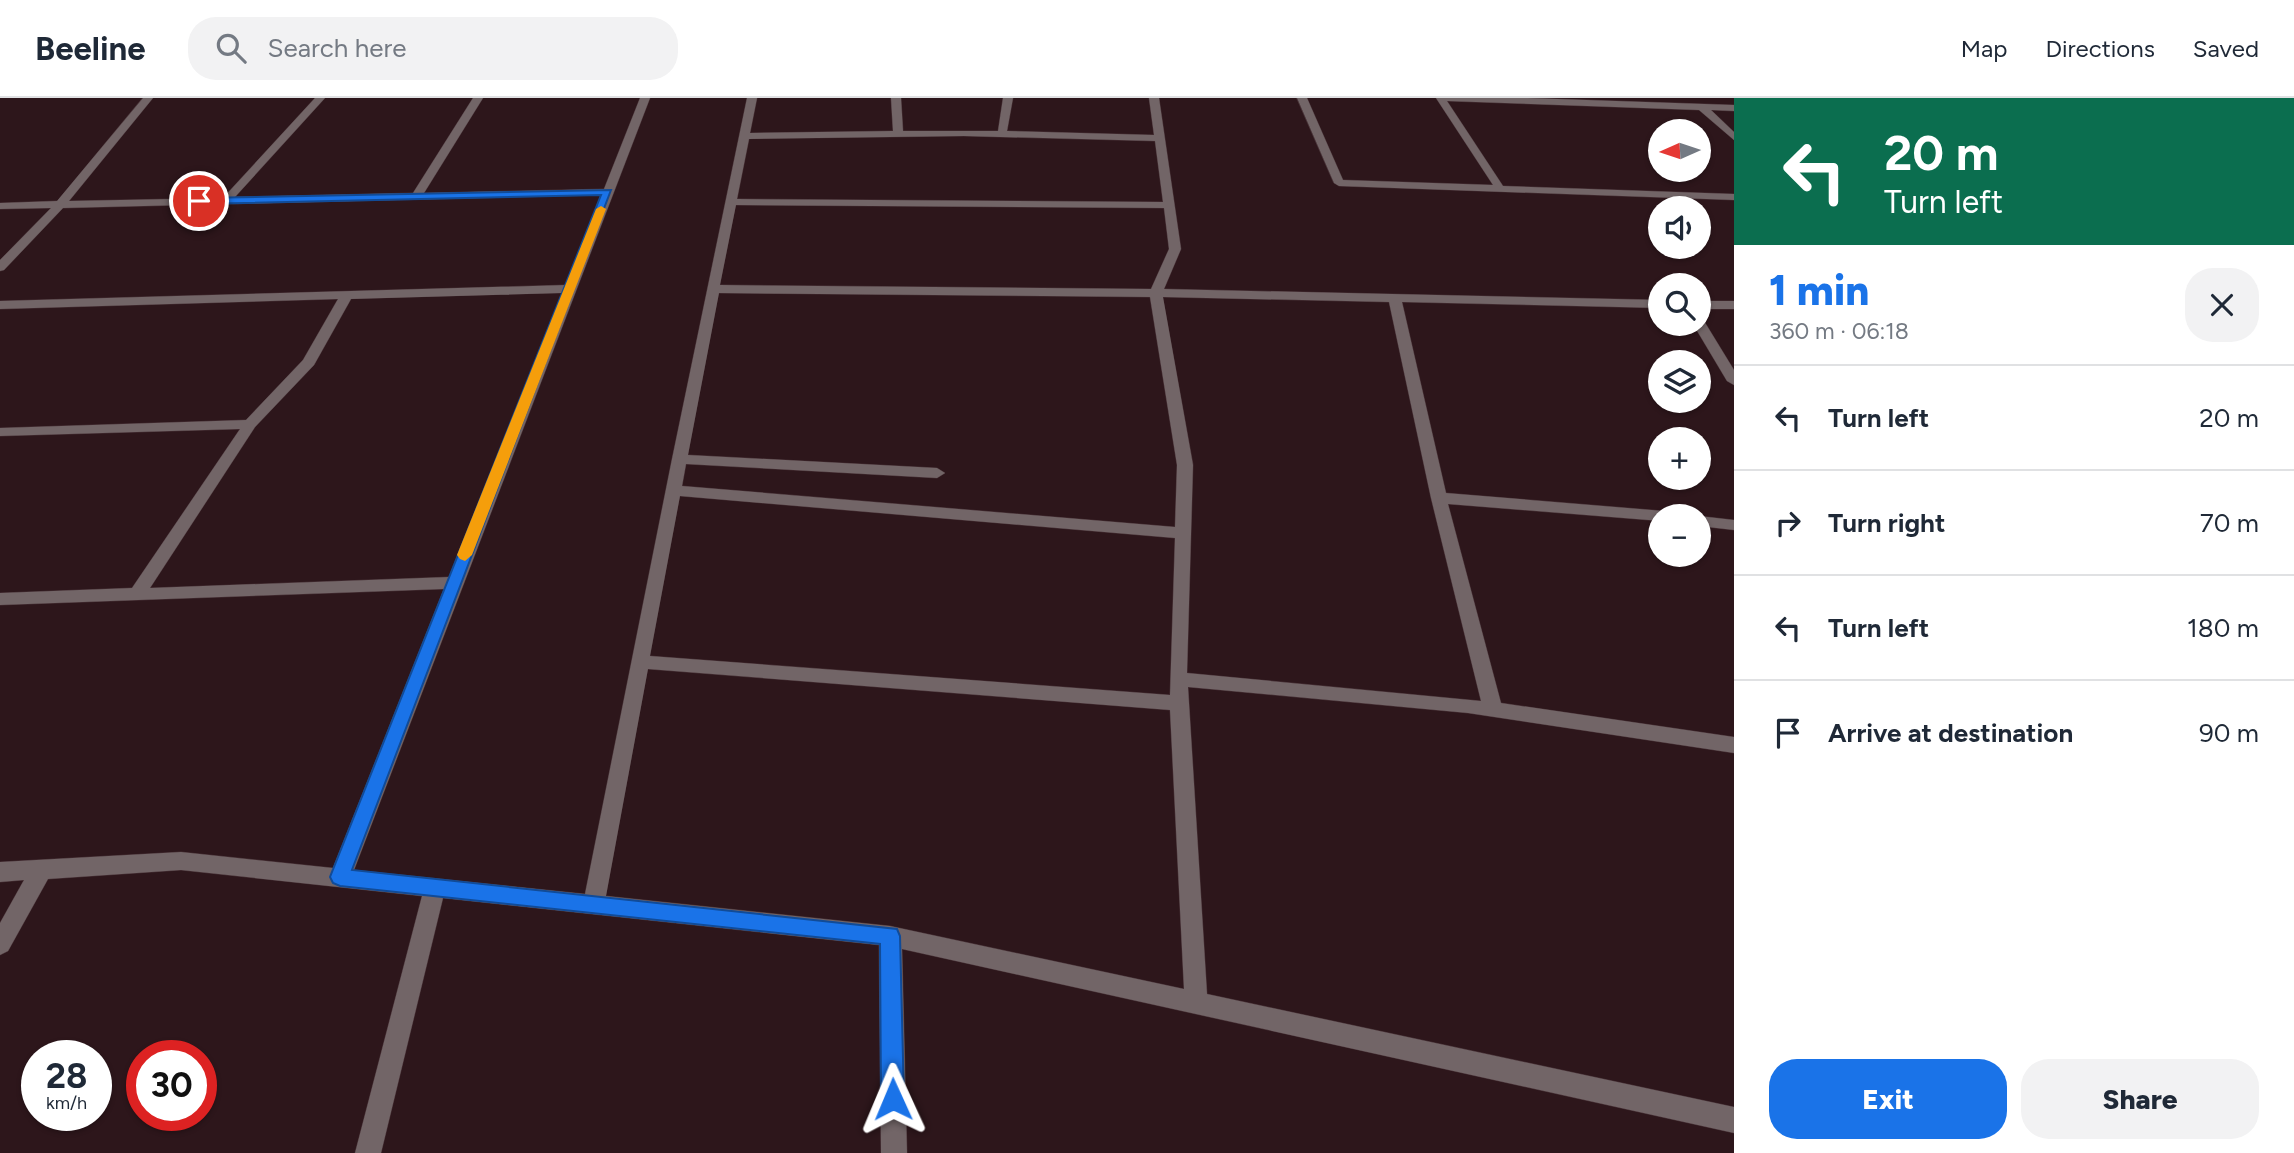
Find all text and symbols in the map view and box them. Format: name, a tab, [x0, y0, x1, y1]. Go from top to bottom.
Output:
search box	[188, 17, 678, 80]
text: Beeline	[35, 29, 146, 68]
icon: search	[212, 29, 250, 67]
text: Search here	[268, 32, 406, 64]
text: Map	[1961, 34, 2007, 63]
text: Directions	[2045, 34, 2155, 63]
text: Saved	[2193, 34, 2259, 63]
north arrow	[1648, 119, 1712, 182]
map controls	[1648, 119, 1711, 567]
text: 20 m	[1884, 123, 1999, 182]
icon: left	[1769, 126, 1860, 217]
pin	[169, 171, 229, 231]
icon: arrive	[180, 182, 218, 220]
text: Turn left	[1884, 183, 2003, 221]
button: sound	[1648, 196, 1711, 259]
text: 1 min	[1769, 265, 1869, 316]
button: close	[2185, 268, 2259, 342]
button: search	[1648, 273, 1711, 336]
text: 360 m · 06:18	[1769, 317, 1909, 345]
button: layers	[1648, 350, 1711, 413]
icon: left	[1769, 399, 1807, 437]
text: Turn left	[1828, 402, 1929, 434]
text: 20 m	[2199, 402, 2259, 434]
button: +	[1648, 427, 1711, 490]
button: −	[1648, 504, 1711, 567]
icon: right	[1769, 504, 1807, 542]
text: Turn right	[1828, 507, 1945, 539]
text: 70 m	[2200, 507, 2259, 539]
icon: left	[1769, 609, 1807, 647]
text: Turn left	[1828, 612, 1929, 644]
text: 180 m	[2187, 612, 2259, 644]
icon: arrive	[1769, 714, 1807, 752]
text: Arrive at destination	[1828, 717, 2073, 749]
text: 90 m	[2199, 717, 2259, 749]
speed limit sign: 30	[126, 1040, 217, 1131]
text: 28	[46, 1055, 87, 1097]
button: Exit	[1769, 1059, 2007, 1139]
button: Share	[2021, 1059, 2259, 1139]
position arrow	[856, 1062, 930, 1136]
text: km/h	[46, 1092, 87, 1114]

